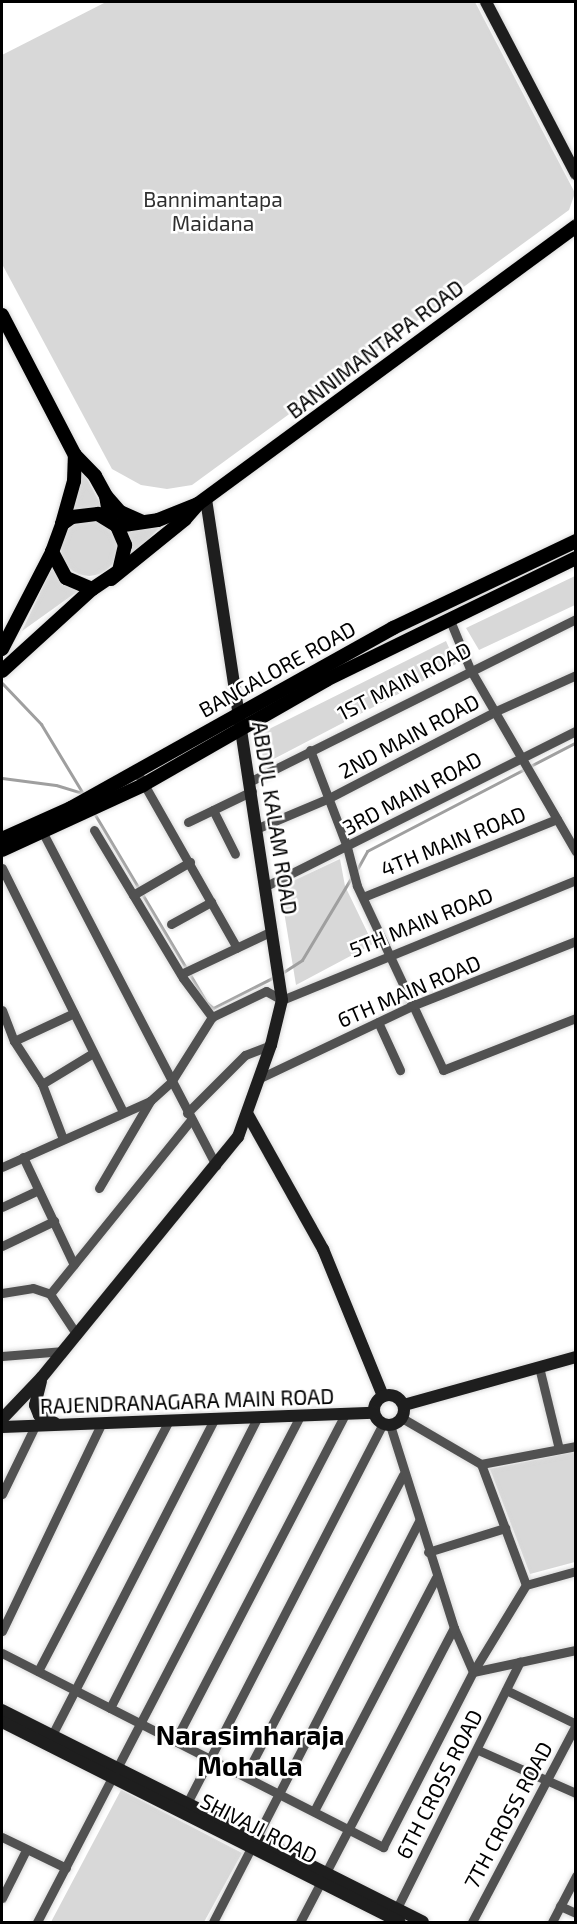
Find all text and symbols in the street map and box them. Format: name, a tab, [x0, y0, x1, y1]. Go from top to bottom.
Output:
park label: Bannimantapa Maidana	[143, 186, 283, 236]
street label: BANNIMANTAPA ROAD	[282, 274, 468, 424]
street label: BANGALORE ROAD	[194, 616, 360, 722]
street label: 1ST MAIN ROAD	[333, 636, 475, 726]
street label: 2ND MAIN ROAD	[334, 688, 484, 784]
street label: ABDUL KALAM ROAD	[247, 719, 303, 917]
street label: 3RD MAIN ROAD	[338, 746, 486, 840]
street label: 4TH MAIN ROAD	[377, 800, 529, 882]
street label: 5TH MAIN ROAD	[346, 882, 496, 962]
street label: 6TH MAIN ROAD	[334, 949, 484, 1033]
street label: RAJENDRANAGARA MAIN ROAD	[39, 1383, 335, 1419]
street label: 6TH CROSS ROAD	[391, 1705, 487, 1863]
district label: Narasimharaja Mohalla	[156, 1718, 344, 1781]
street label: 7TH CROSS ROAD	[459, 1737, 557, 1893]
street label: SHIVAJI ROAD	[196, 1788, 322, 1868]

